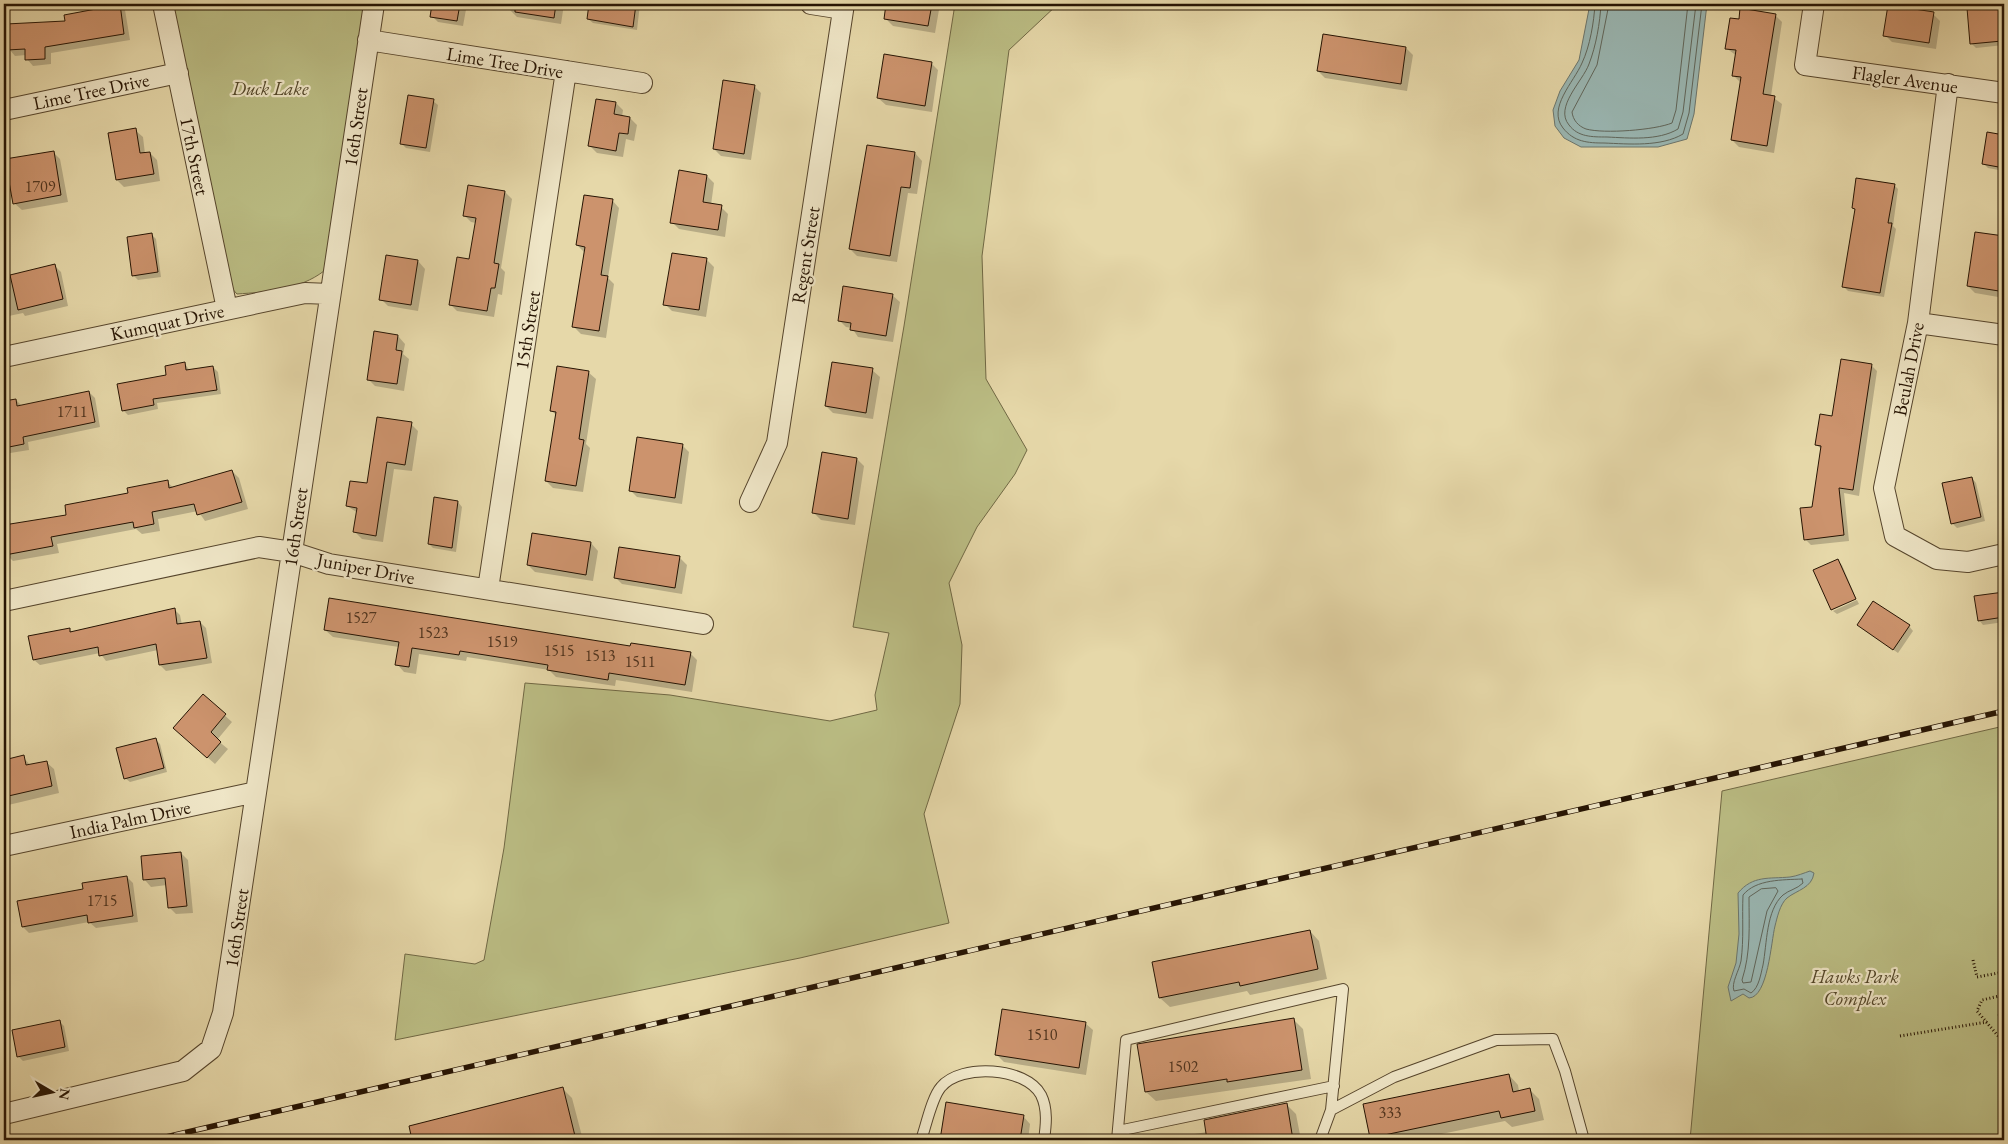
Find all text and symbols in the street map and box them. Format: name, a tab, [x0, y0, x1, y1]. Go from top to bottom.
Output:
street label: Lime Tree Drive	[445, 41, 565, 84]
street label: Flagler Avenue	[1850, 60, 1960, 99]
street label: Lime Tree Drive	[31, 67, 151, 116]
park label: Duck Lake	[231, 76, 309, 101]
street label: 16th Street	[338, 86, 373, 168]
street label: 17th Street	[174, 115, 215, 198]
house number: 1709	[25, 176, 56, 197]
street label: Regent Street	[785, 205, 826, 306]
street label: 15th Street	[509, 289, 546, 371]
street label: Kumquat Drive	[108, 298, 226, 347]
street label: Beulah Drive	[1887, 320, 1930, 418]
house number: 1711	[57, 401, 87, 422]
street label: 16th Street	[278, 486, 313, 568]
street label: Juniper Drive	[313, 546, 417, 590]
house number: 1527	[346, 607, 377, 628]
house number: 1523	[418, 622, 449, 643]
house number: 1519	[487, 631, 518, 652]
house number: 1515	[544, 640, 574, 661]
house number: 1513	[585, 645, 616, 666]
house number: 1511	[625, 651, 655, 672]
street label: India Palm Drive	[67, 794, 193, 845]
street label: 16th Street	[219, 887, 254, 969]
house number: 1715	[87, 890, 117, 911]
park label: Hawks Park Complex	[1810, 964, 1899, 1011]
house number: 1510	[1027, 1024, 1058, 1045]
house number: 1502	[1168, 1056, 1199, 1077]
north arrow	[28, 1066, 78, 1116]
text: N	[55, 1087, 75, 1102]
house number: 333	[1378, 1102, 1402, 1123]

